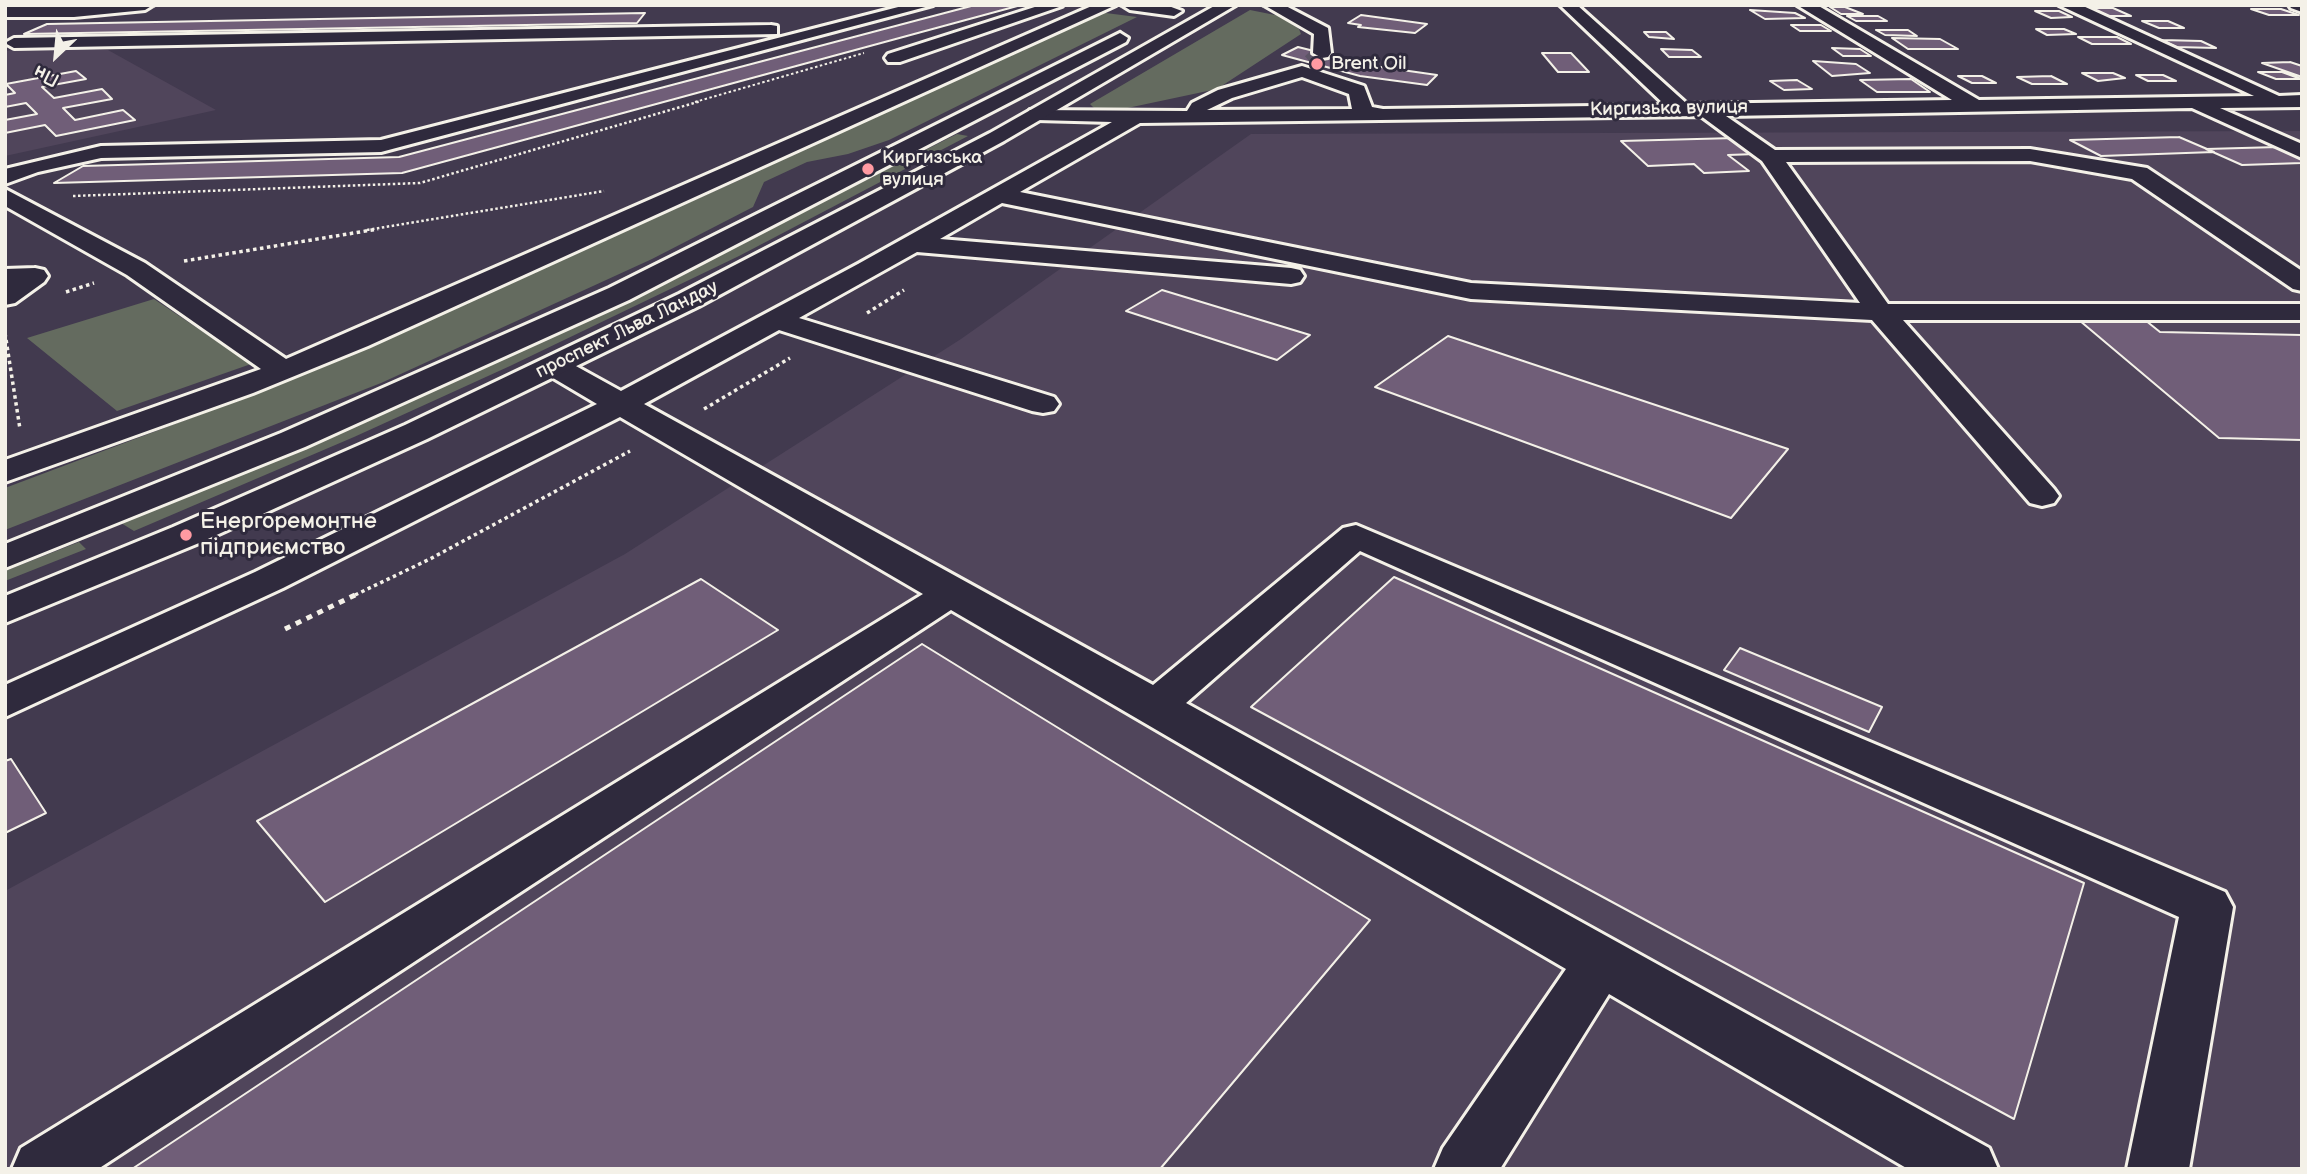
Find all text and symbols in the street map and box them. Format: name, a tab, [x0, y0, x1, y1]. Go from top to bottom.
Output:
north arrow	[21, 21, 91, 91]
place label: Brent Oil	[1331, 53, 1407, 75]
marker: Brent Oil	[1309, 56, 1325, 72]
text: Пн	[30, 59, 63, 91]
street label: Киргизька вулиця	[1590, 96, 1748, 122]
place label: Киргизська вулиця	[882, 147, 982, 191]
marker: Киргизська вулиця	[860, 161, 876, 177]
street label: проспект Льва Ландау	[532, 276, 722, 384]
place label: Енергоремонтне підприємство	[200, 508, 377, 562]
marker: Енергоремонтне підприємство	[178, 527, 194, 543]

